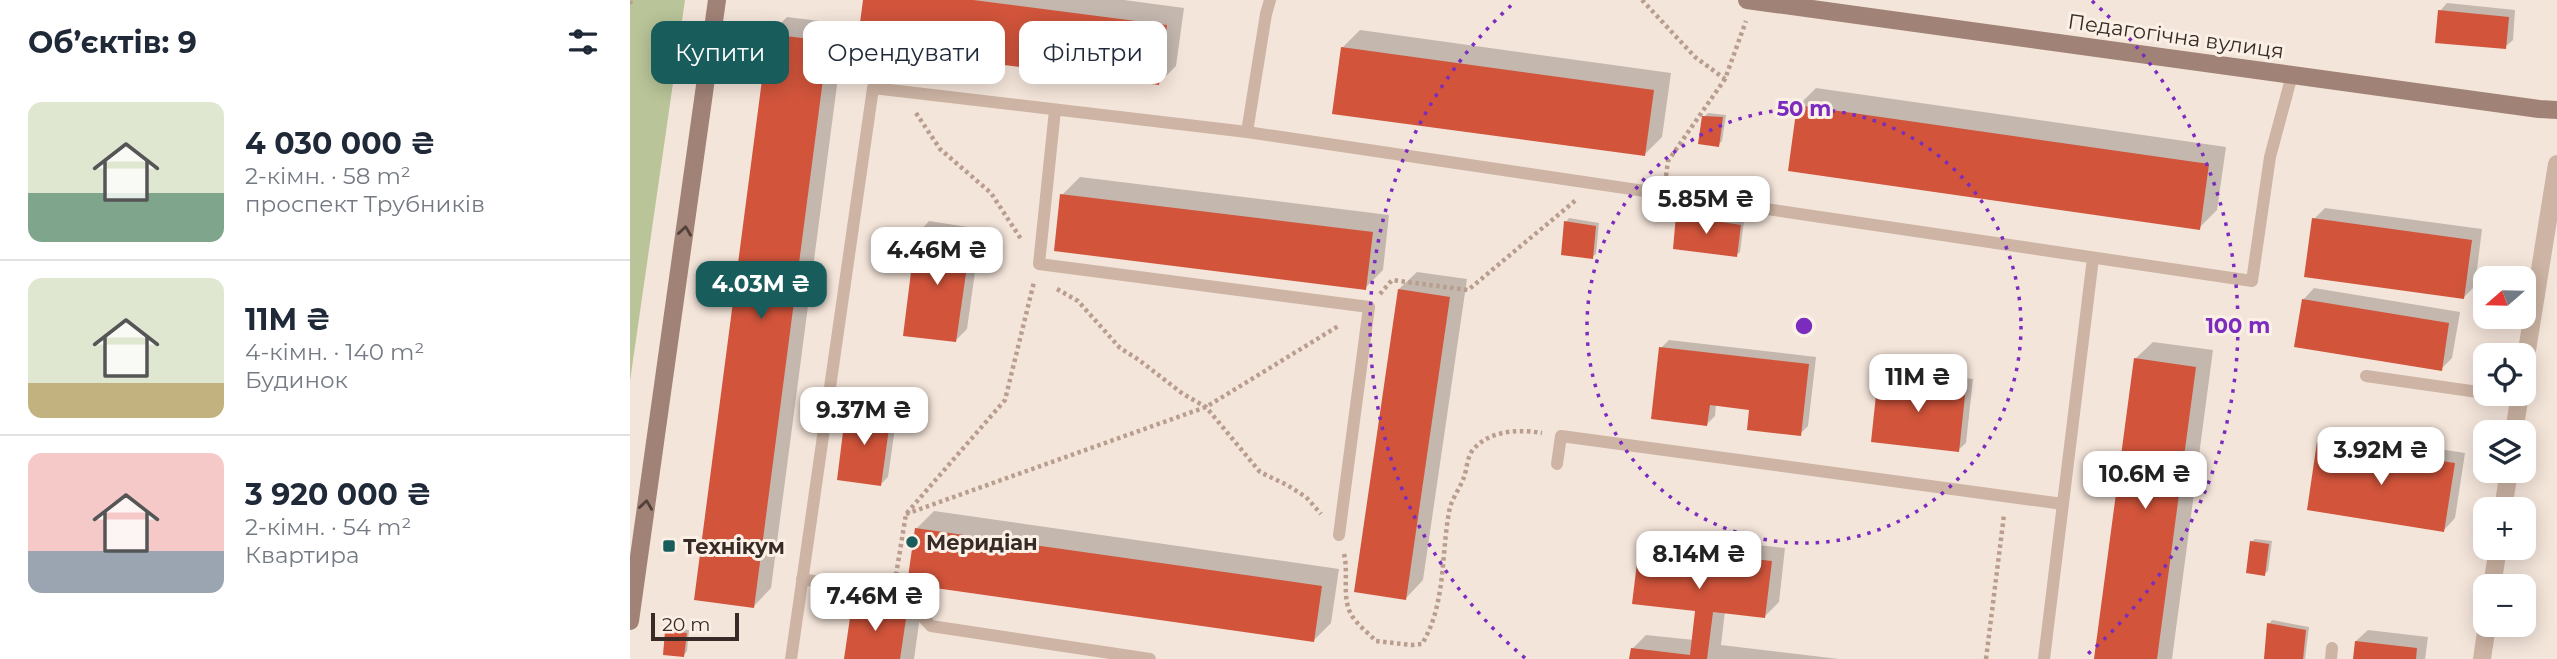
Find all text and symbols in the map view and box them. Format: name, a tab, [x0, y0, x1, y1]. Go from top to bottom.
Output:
street label: Педагогічна вулиця	[2066, 8, 2286, 64]
chip: Купити	[651, 21, 789, 84]
chip: Орендувати	[803, 21, 1005, 84]
chip: Фільтри	[1019, 21, 1167, 84]
icon: filters	[564, 23, 602, 61]
text: Об’єктів: 9	[28, 24, 197, 61]
text: 50 m	[1777, 96, 1831, 121]
text: 4 030 000 ₴	[245, 125, 435, 162]
icon: home	[84, 130, 168, 214]
text: 2-кімн. · 58 m²	[245, 162, 411, 190]
pin: 5.85M ₴	[1641, 176, 1771, 236]
text: 5.85M ₴	[1658, 185, 1754, 213]
text: проспект Трубників	[245, 190, 485, 218]
one-way arrow	[677, 225, 692, 237]
pin: 4.46M ₴	[872, 228, 1002, 287]
text: 4.46M ₴	[887, 236, 987, 264]
pin: 4.03M ₴	[696, 262, 826, 321]
north arrow	[2473, 266, 2536, 329]
map controls	[2473, 266, 2536, 637]
text: 4.03M ₴	[712, 270, 810, 298]
text: 11M ₴	[245, 301, 330, 338]
icon: home	[84, 306, 168, 390]
text: 100 m	[2206, 313, 2270, 338]
centre of rings	[1792, 314, 1816, 338]
text: 4-кімн. · 140 m²	[245, 338, 424, 366]
button: locate	[2473, 343, 2536, 406]
pin: 11M ₴	[1869, 354, 1967, 414]
text: 11M ₴	[1885, 363, 1951, 391]
text: Будинок	[245, 366, 348, 394]
pin: 9.37M ₴	[799, 388, 929, 447]
text: 9.37M ₴	[816, 396, 912, 424]
button: layers	[2473, 420, 2536, 483]
pin: 3.92M ₴	[2316, 428, 2446, 487]
text: 3.92M ₴	[2333, 436, 2429, 464]
pin: 10.6M ₴	[2080, 452, 2210, 511]
text: 10.6M ₴	[2099, 460, 2191, 488]
text: 3 920 000 ₴	[245, 476, 431, 513]
icon: home	[84, 481, 168, 565]
button: +	[2473, 497, 2536, 560]
one-way arrow	[639, 499, 654, 511]
text: 2-кімн. · 54 m²	[245, 513, 411, 541]
place label: Меридіан	[926, 530, 1038, 555]
pin: 8.14M ₴	[1634, 532, 1764, 591]
place label: Технікум	[683, 534, 785, 559]
marker: Меридіан	[904, 534, 920, 550]
marker: Технікум	[661, 538, 677, 554]
text: 8.14M ₴	[1652, 540, 1746, 568]
text: Квартира	[245, 541, 359, 569]
pin: 7.46M ₴	[810, 574, 940, 633]
button: −	[2473, 574, 2536, 637]
text: 7.46M ₴	[826, 582, 924, 610]
scale bar	[651, 610, 738, 642]
text: 20 m	[662, 613, 710, 636]

